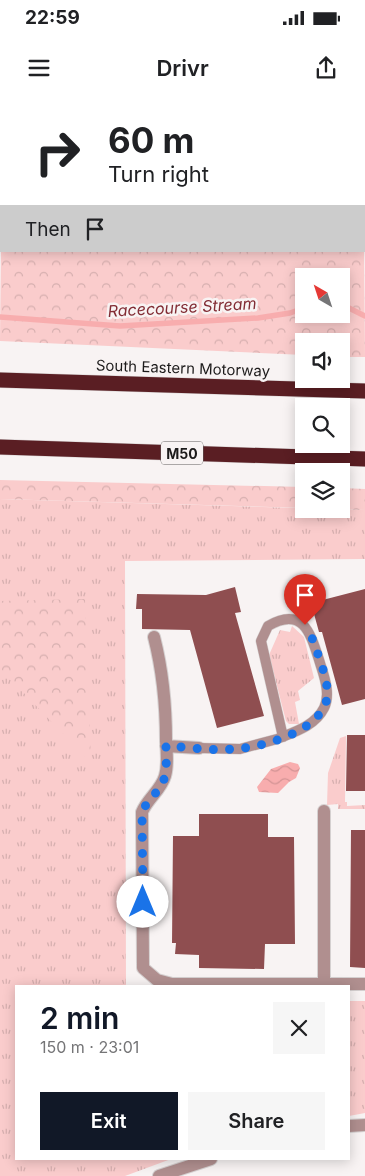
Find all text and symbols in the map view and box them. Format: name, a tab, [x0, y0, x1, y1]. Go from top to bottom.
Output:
text: 22:59	[25, 6, 80, 29]
icon: menu	[25, 54, 53, 82]
icon: share	[312, 54, 340, 82]
text: Drivr	[156, 55, 209, 81]
text: 60 m	[108, 119, 195, 161]
icon: right	[25, 120, 90, 185]
text: Turn right	[108, 161, 209, 187]
icon: arrive	[81, 215, 109, 243]
text: Then	[25, 218, 71, 241]
north arrow	[295, 268, 350, 322]
map controls	[295, 268, 350, 518]
water label: Racecourse Stream	[107, 293, 257, 321]
button: sound	[295, 333, 350, 388]
street label: South Eastern Motorway	[96, 355, 271, 381]
button: search	[295, 398, 350, 453]
road number: M50	[161, 442, 203, 464]
button: layers	[295, 463, 350, 518]
pin	[284, 574, 326, 625]
icon: arrive	[291, 581, 319, 609]
position arrow	[116, 875, 168, 927]
text: 2 min	[40, 1000, 119, 1036]
button: close	[273, 1002, 325, 1054]
text: 150 m · 23:01	[40, 1037, 139, 1057]
button: Exit	[40, 1092, 178, 1150]
button: Share	[188, 1092, 325, 1150]

